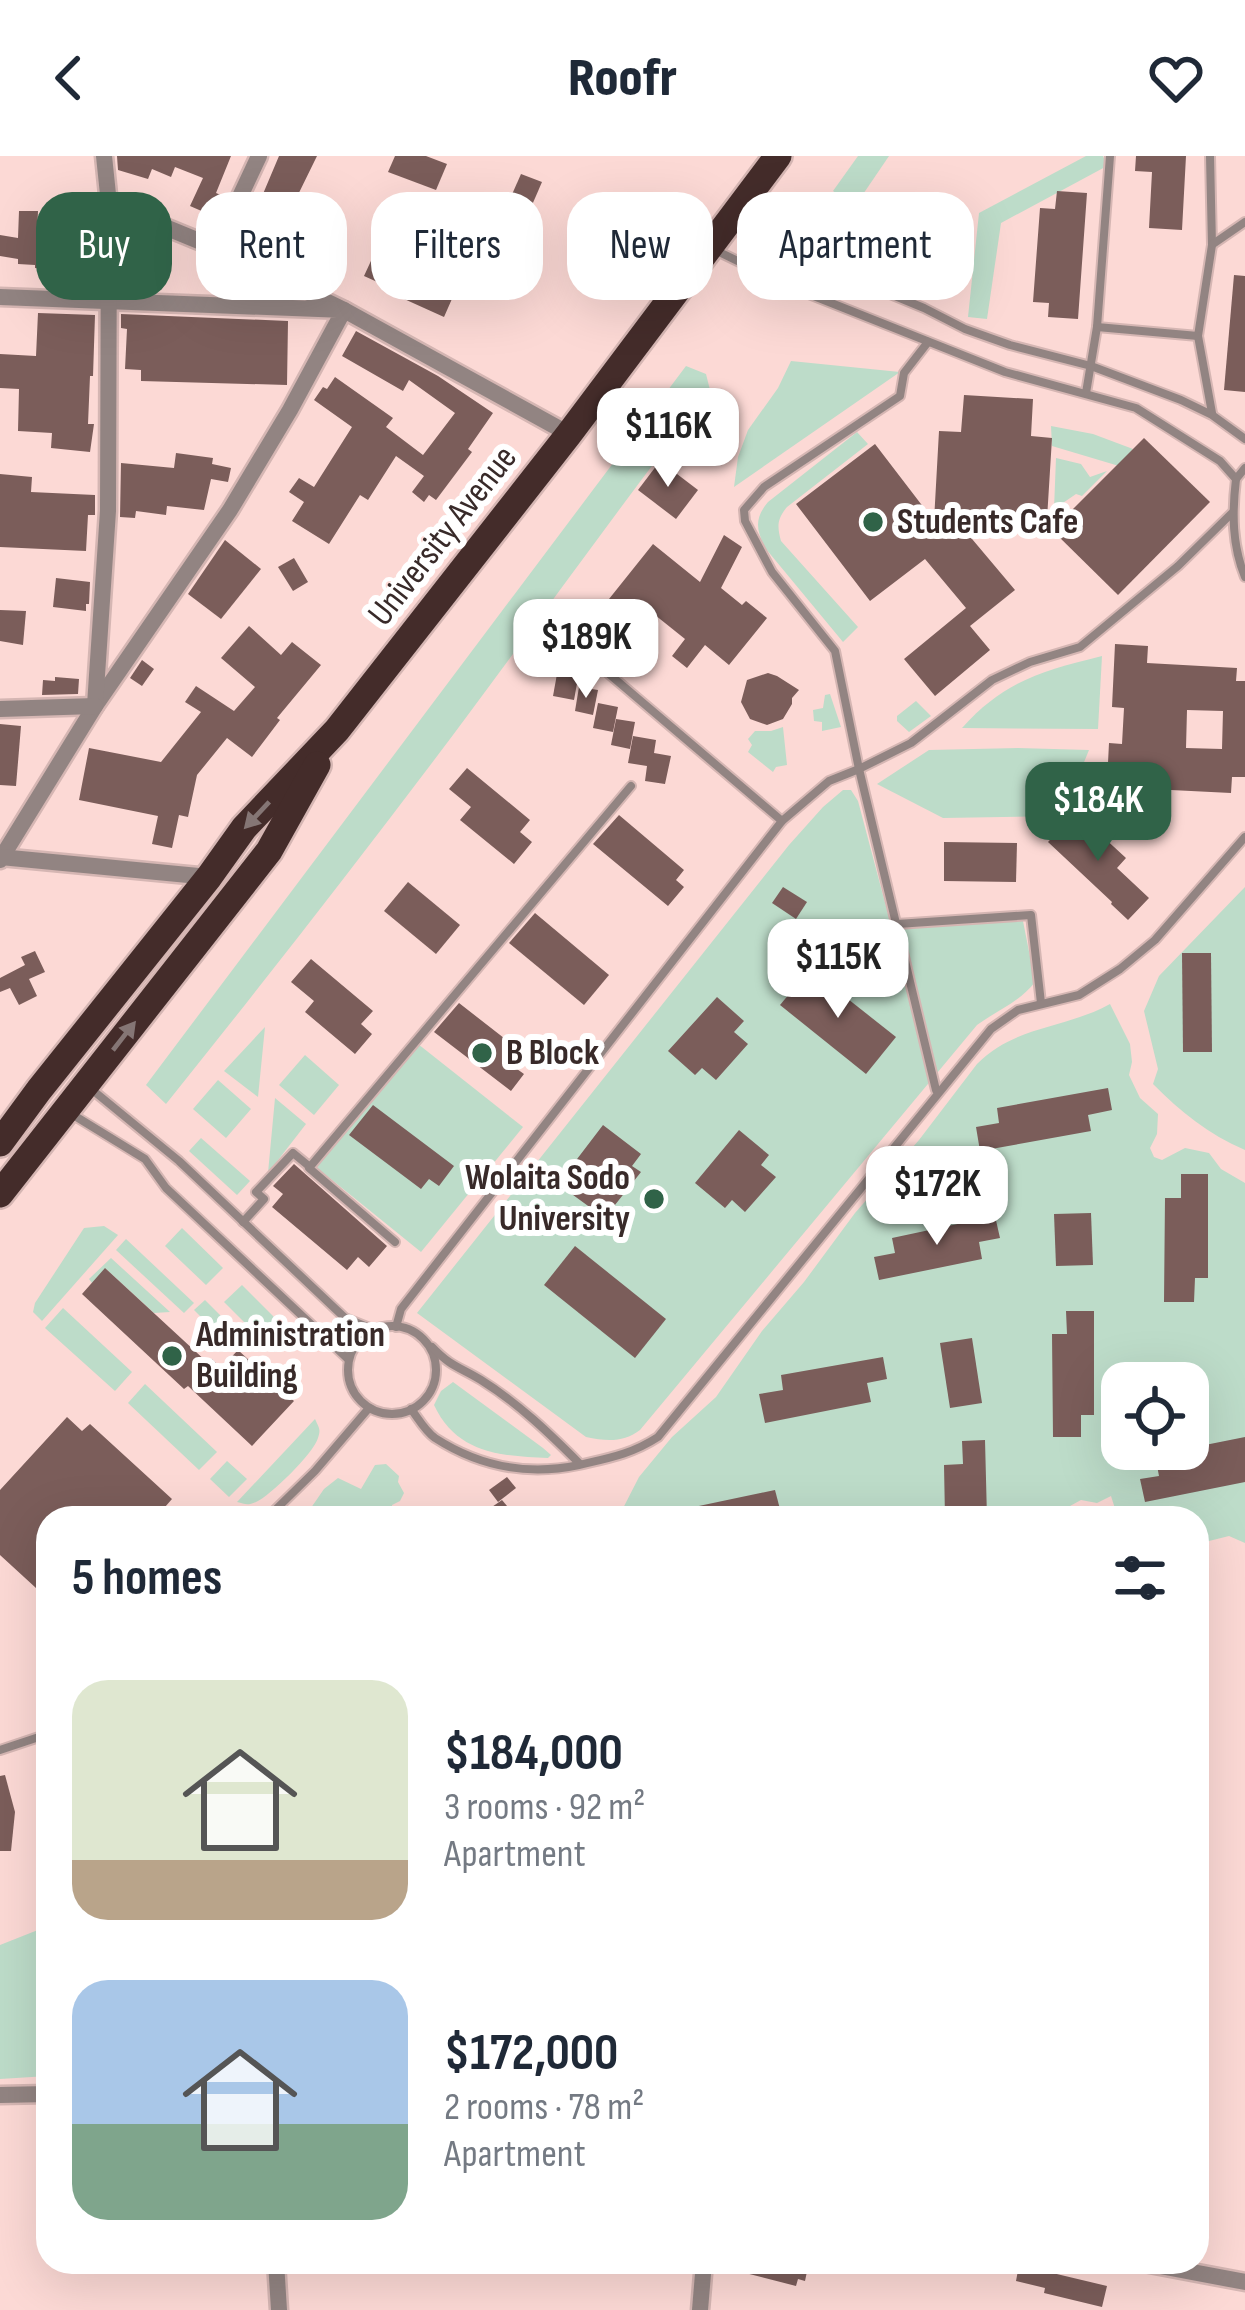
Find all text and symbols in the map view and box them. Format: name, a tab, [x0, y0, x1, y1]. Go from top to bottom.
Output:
icon: back	[36, 45, 102, 111]
icon: heart	[1143, 45, 1209, 111]
text: Roofr	[568, 46, 677, 111]
chip: Buy	[36, 192, 172, 300]
chip: Rent	[196, 192, 347, 300]
chip: Filters	[371, 192, 543, 300]
chip: New	[567, 192, 713, 300]
chip: Apartment	[737, 192, 974, 300]
pin: $116K	[584, 388, 752, 490]
text: $116K	[624, 403, 712, 450]
street label: University Avenue	[360, 438, 526, 634]
place label: Students Cafe	[897, 501, 1078, 544]
marker: Students Cafe	[860, 509, 886, 535]
pin: $189K	[502, 599, 670, 701]
text: $189K	[540, 614, 632, 661]
pin: $184K	[1014, 762, 1182, 864]
text: $184K	[1052, 777, 1144, 824]
one-way arrow	[244, 800, 271, 829]
pin: $115K	[754, 919, 922, 1021]
text: $115K	[795, 934, 881, 981]
one-way arrow	[111, 1020, 136, 1051]
place label: B Block	[506, 1032, 599, 1075]
marker: B Block	[469, 1040, 495, 1066]
pin: $172K	[853, 1146, 1021, 1248]
place label: Wolaita Sodo University	[465, 1157, 630, 1241]
text: $172K	[893, 1161, 981, 1208]
marker: Wolaita Sodo University	[641, 1186, 667, 1212]
place label: Administration Building	[195, 1314, 385, 1398]
marker: Administration Building	[159, 1343, 185, 1369]
map controls	[1101, 1362, 1209, 1470]
button: locate	[1101, 1362, 1209, 1470]
icon: filters	[1107, 1545, 1173, 1611]
text: 5 homes	[72, 1548, 222, 1609]
text: $184,000	[444, 1723, 623, 1784]
icon: home	[168, 1728, 312, 1872]
text: 3 rooms · 92 m²	[444, 1784, 645, 1831]
text: Apartment	[444, 1831, 586, 1878]
text: $172,000	[444, 2023, 618, 2084]
icon: home	[168, 2028, 312, 2172]
text: 2 rooms · 78 m²	[444, 2084, 644, 2131]
text: Apartment	[444, 2131, 586, 2178]

